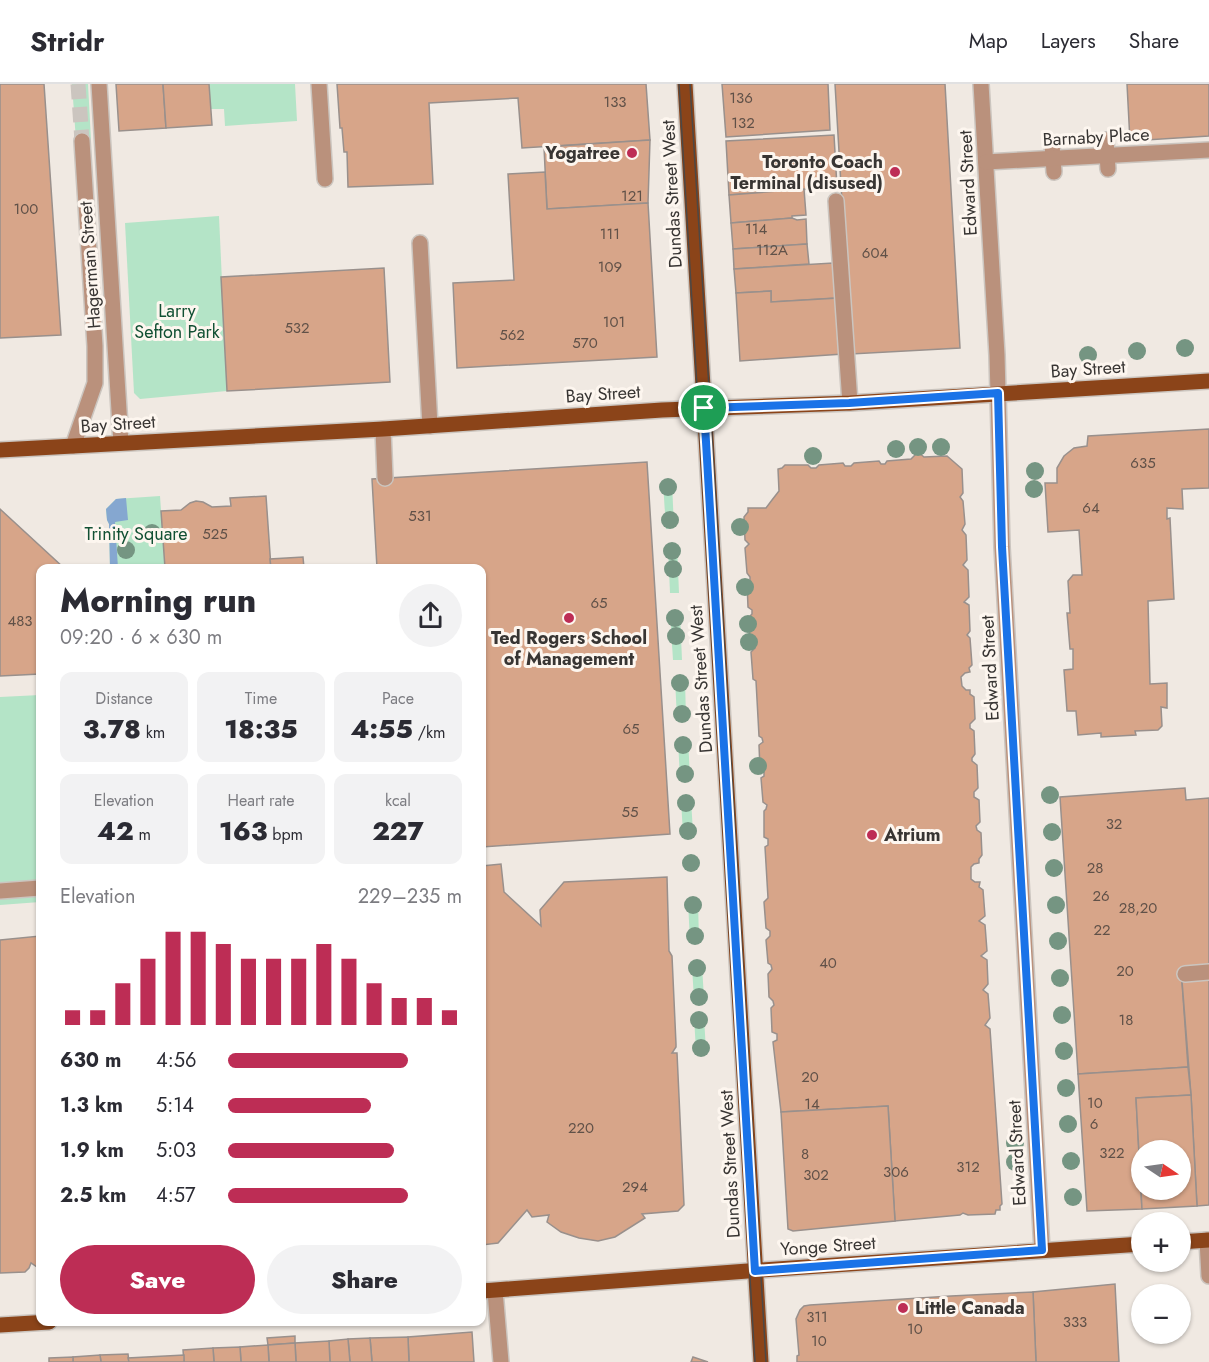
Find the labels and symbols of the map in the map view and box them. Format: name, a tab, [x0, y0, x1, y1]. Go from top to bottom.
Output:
house number: 136	[729, 87, 753, 109]
house number: 133	[603, 91, 627, 113]
house number: 132	[731, 112, 755, 134]
street label: Dundas Street West	[655, 119, 689, 269]
street label: Barnaby Place	[1042, 121, 1150, 153]
street label: Edward Street	[952, 129, 984, 237]
place label: Yogatree	[544, 140, 620, 166]
marker: Yogatree	[625, 146, 639, 160]
place label: Toronto Coach Terminal (disused)	[730, 149, 883, 196]
marker: Toronto Coach Terminal (disused)	[888, 165, 902, 179]
house number: 121	[621, 185, 643, 207]
house number: 100	[14, 198, 38, 220]
street label: Hagerman Street	[73, 200, 107, 330]
house number: 114	[745, 218, 767, 240]
house number: 111	[600, 223, 620, 245]
house number: 112A	[756, 239, 788, 261]
house number: 604	[862, 242, 888, 264]
house number: 109	[598, 256, 622, 278]
park label: Larry Sefton Park	[134, 298, 220, 345]
house number: 101	[603, 311, 625, 333]
house number: 532	[284, 317, 310, 339]
house number: 562	[499, 324, 525, 346]
house number: 570	[572, 332, 598, 354]
street label: Bay Street	[1050, 353, 1127, 385]
street label: Bay Street	[565, 378, 642, 410]
pin	[678, 382, 729, 433]
street label: Bay Street	[80, 408, 157, 440]
house number: 635	[1130, 452, 1156, 474]
house number: 64	[1082, 497, 1100, 519]
house number: 531	[408, 505, 432, 527]
park label: Trinity Square	[85, 521, 187, 547]
house number: 525	[202, 523, 228, 545]
house number: 65	[590, 592, 608, 614]
street label: Dundas Street West	[683, 603, 719, 754]
house number: 483	[7, 610, 33, 632]
marker: Ted Rogers School of Management	[562, 611, 576, 625]
street label: Edward Street	[974, 614, 1006, 722]
place label: Ted Rogers School of Management	[491, 625, 647, 672]
house number: 65	[622, 718, 640, 740]
house number: 55	[622, 801, 638, 823]
house number: 32	[1106, 813, 1122, 835]
place label: Atrium	[883, 822, 940, 848]
marker: Atrium	[865, 828, 879, 842]
house number: 28	[1087, 857, 1103, 879]
house number: 26	[1092, 885, 1110, 907]
house number: 28,20	[1119, 897, 1157, 919]
house number: 22	[1093, 919, 1111, 941]
house number: 40	[819, 952, 837, 974]
house number: 20	[1116, 960, 1134, 982]
house number: 18	[1119, 1009, 1133, 1031]
house number: 20	[801, 1066, 819, 1088]
street label: Dundas Street West	[713, 1089, 747, 1239]
house number: 10	[1087, 1092, 1103, 1114]
house number: 14	[804, 1093, 820, 1115]
street label: Edward Street	[1001, 1099, 1033, 1207]
house number: 6	[1090, 1113, 1098, 1135]
house number: 220	[568, 1117, 594, 1139]
north arrow	[1131, 1140, 1191, 1200]
house number: 322	[1099, 1142, 1125, 1164]
house number: 8	[801, 1143, 809, 1165]
house number: 312	[956, 1156, 980, 1178]
house number: 306	[883, 1161, 909, 1183]
house number: 302	[803, 1164, 829, 1186]
house number: 294	[622, 1176, 648, 1198]
street label: Yonge Street	[779, 1230, 877, 1262]
place label: Little Canada	[915, 1295, 1025, 1321]
marker: Little Canada	[896, 1301, 910, 1315]
house number: 311	[806, 1306, 828, 1328]
house number: 333	[1063, 1311, 1087, 1333]
house number: 10	[907, 1318, 923, 1340]
house number: 10	[811, 1330, 827, 1352]

